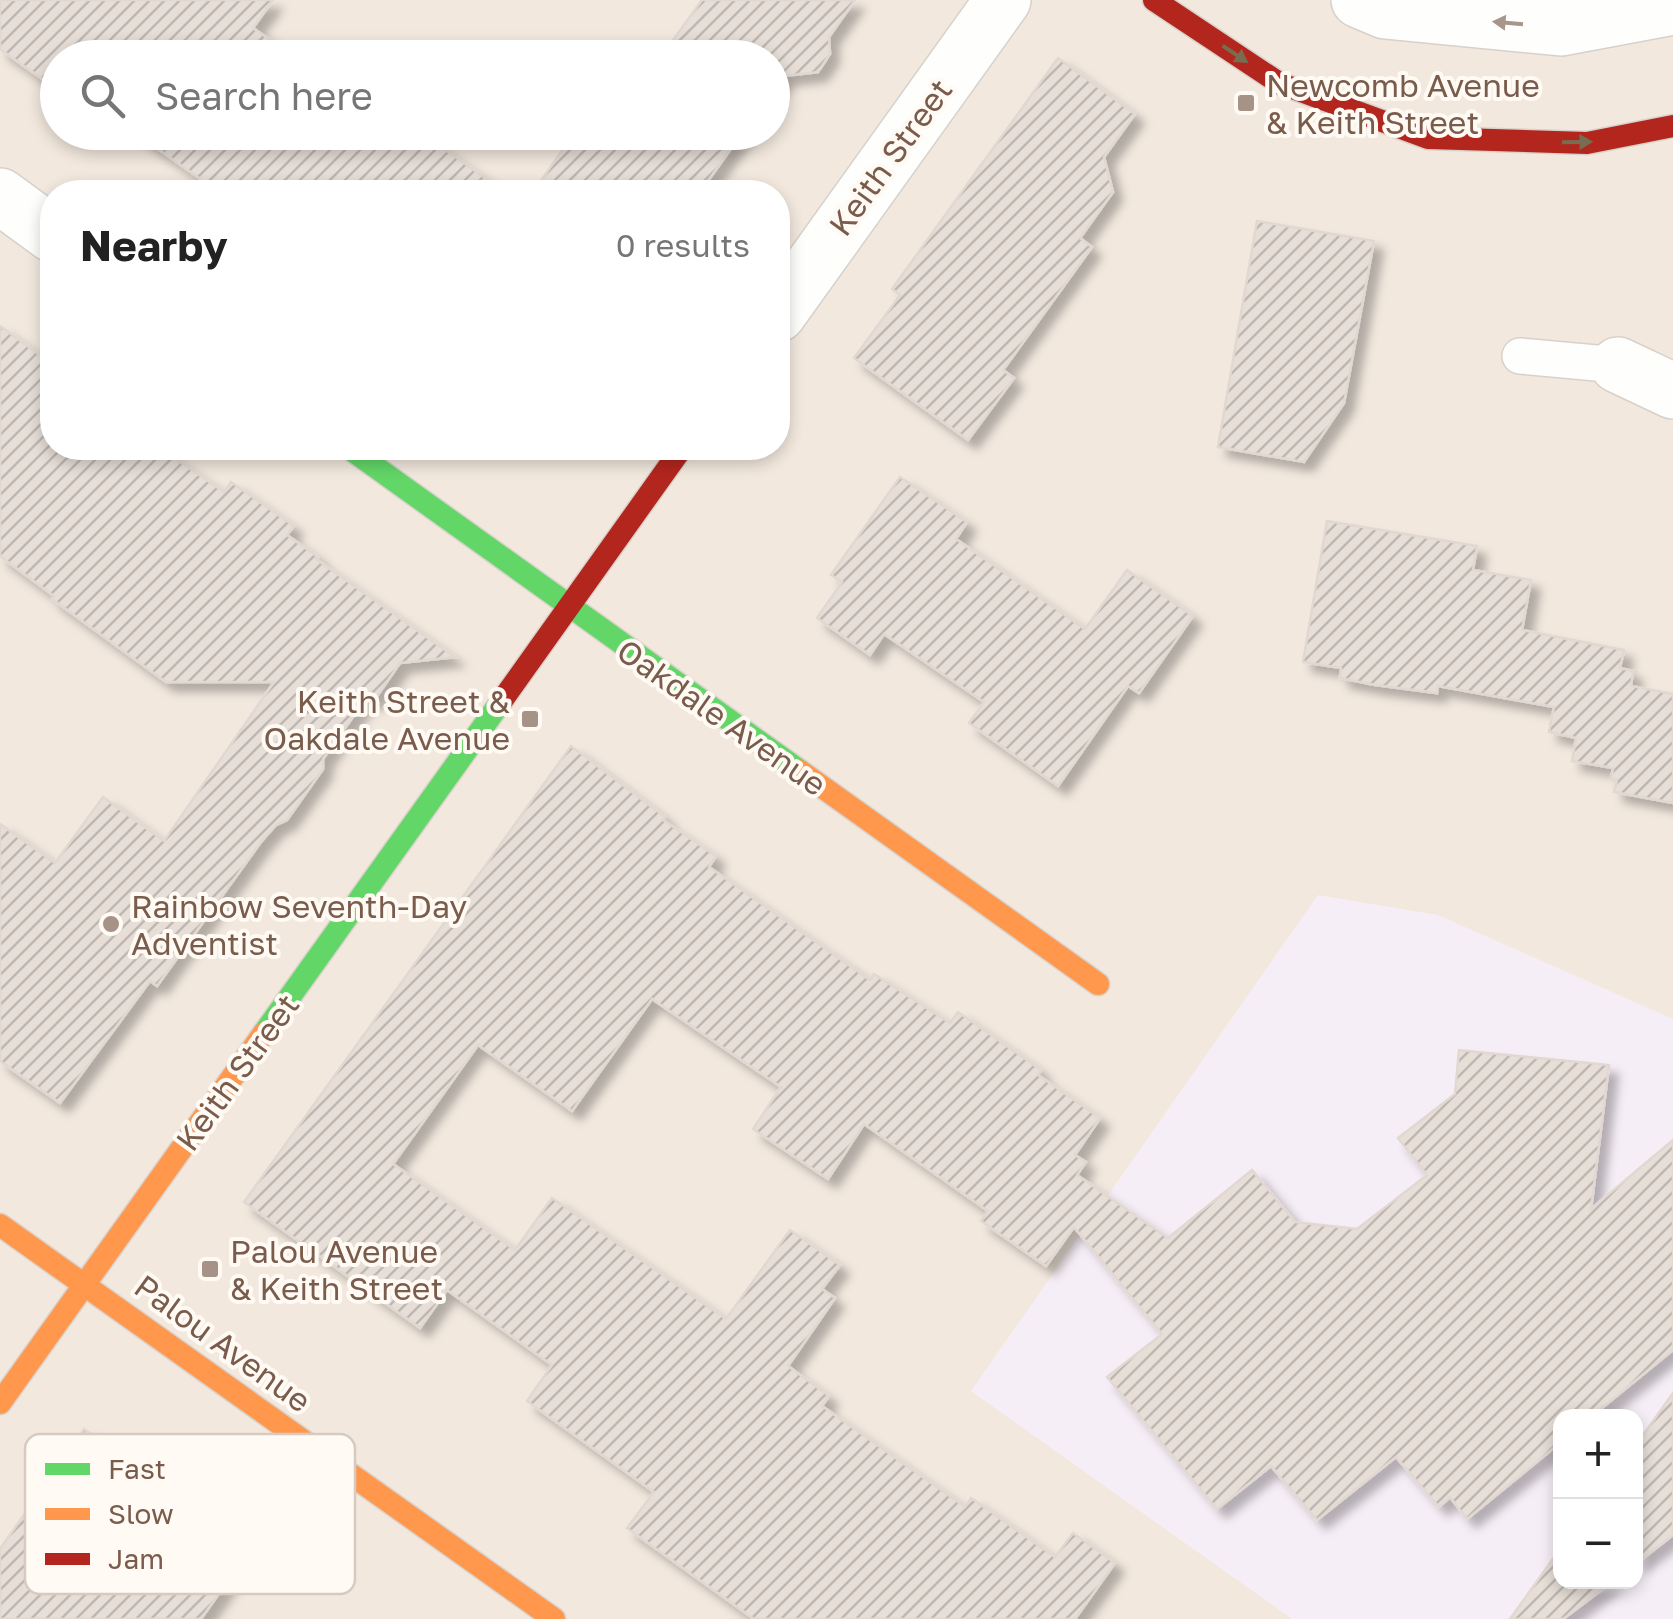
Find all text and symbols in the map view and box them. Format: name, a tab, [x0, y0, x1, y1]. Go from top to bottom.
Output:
one-way arrow	[1491, 14, 1523, 30]
search box	[40, 40, 790, 150]
one-way arrow	[1222, 45, 1249, 63]
place label: Newcomb Avenue & Keith Street	[1266, 66, 1540, 141]
icon: search	[75, 68, 130, 123]
street label: Keith Street	[821, 71, 959, 243]
text: Search here	[155, 73, 373, 118]
marker: Newcomb Avenue & Keith Street	[1235, 92, 1257, 114]
one-way arrow	[1561, 134, 1593, 150]
text: Nearby	[80, 220, 228, 270]
text: 0 results	[616, 226, 750, 264]
street label: Oakdale Avenue	[610, 631, 834, 803]
place label: Keith Street & Oakdale Avenue	[264, 682, 511, 757]
marker: Keith Street & Oakdale Avenue	[519, 708, 541, 730]
place label: Rainbow Seventh-Day Adventist	[131, 887, 467, 962]
marker: Rainbow Seventh-Day Adventist	[100, 913, 122, 935]
street label: Keith Street	[168, 986, 306, 1158]
place label: Palou Avenue & Keith Street	[230, 1232, 443, 1307]
marker: Palou Avenue & Keith Street	[199, 1258, 221, 1280]
street label: Palou Avenue	[128, 1266, 318, 1420]
map controls	[1553, 1409, 1643, 1589]
button: +	[1553, 1409, 1643, 1499]
legend	[25, 1434, 355, 1594]
text: Fast	[108, 1452, 166, 1485]
text: Slow	[108, 1497, 174, 1530]
button: −	[1553, 1499, 1643, 1589]
text: Jam	[108, 1542, 164, 1575]

